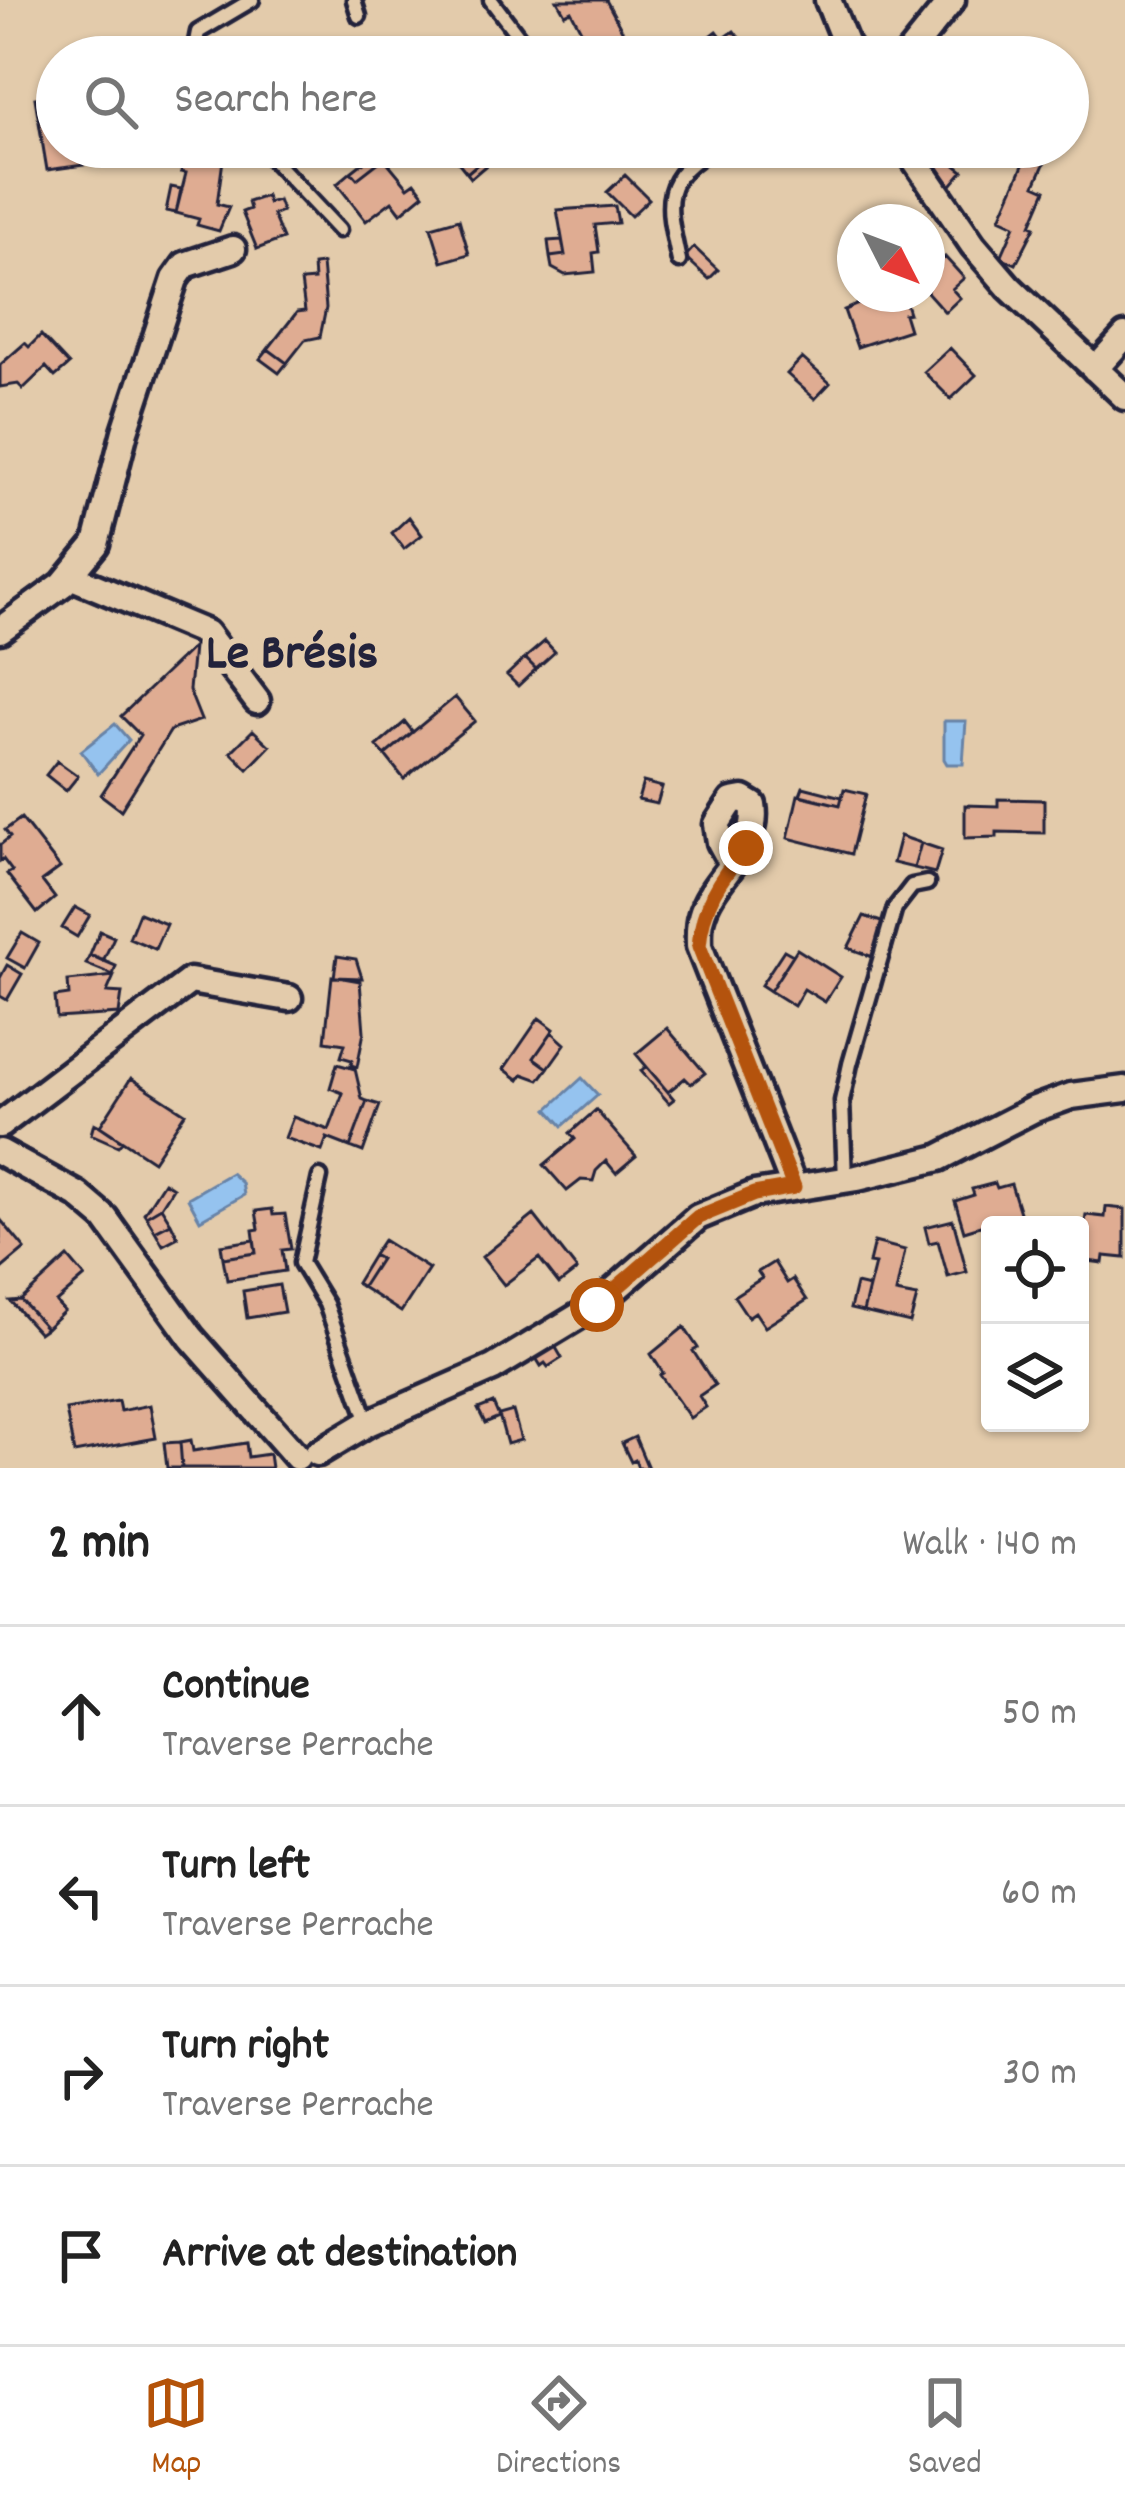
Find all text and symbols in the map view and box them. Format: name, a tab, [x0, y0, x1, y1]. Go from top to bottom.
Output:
search box	[36, 36, 1089, 168]
icon: search	[78, 69, 144, 135]
text: Search here	[174, 70, 377, 134]
north arrow	[837, 204, 945, 312]
district label: Le Brésis	[206, 621, 378, 693]
route end	[719, 821, 773, 875]
map controls	[981, 1216, 1089, 1432]
button: locate	[981, 1216, 1089, 1324]
route start	[570, 1278, 624, 1332]
button: layers	[981, 1324, 1089, 1432]
text: 2 min	[48, 1510, 150, 1582]
text: Walk · 140 m	[903, 1519, 1077, 1574]
text: Continue	[162, 1656, 310, 1720]
icon: ahead	[48, 1683, 114, 1749]
text: 50 m	[1002, 1688, 1077, 1743]
text: Traverse Perrache	[162, 1720, 434, 1775]
text: Turn left	[162, 1836, 310, 1900]
icon: left	[48, 1863, 114, 1929]
text: 60 m	[1001, 1868, 1077, 1923]
text: Traverse Perrache	[162, 1900, 434, 1955]
text: Turn right	[162, 2016, 329, 2080]
icon: right	[48, 2043, 114, 2109]
text: 30 m	[1003, 2048, 1077, 2103]
text: Traverse Perrache	[162, 2080, 434, 2135]
icon: arrive	[48, 2223, 114, 2289]
text: Arrive at destination	[162, 2224, 517, 2288]
tab: Map	[143, 2370, 209, 2489]
tab: Directions	[496, 2370, 621, 2489]
tab: Saved	[908, 2370, 982, 2489]

